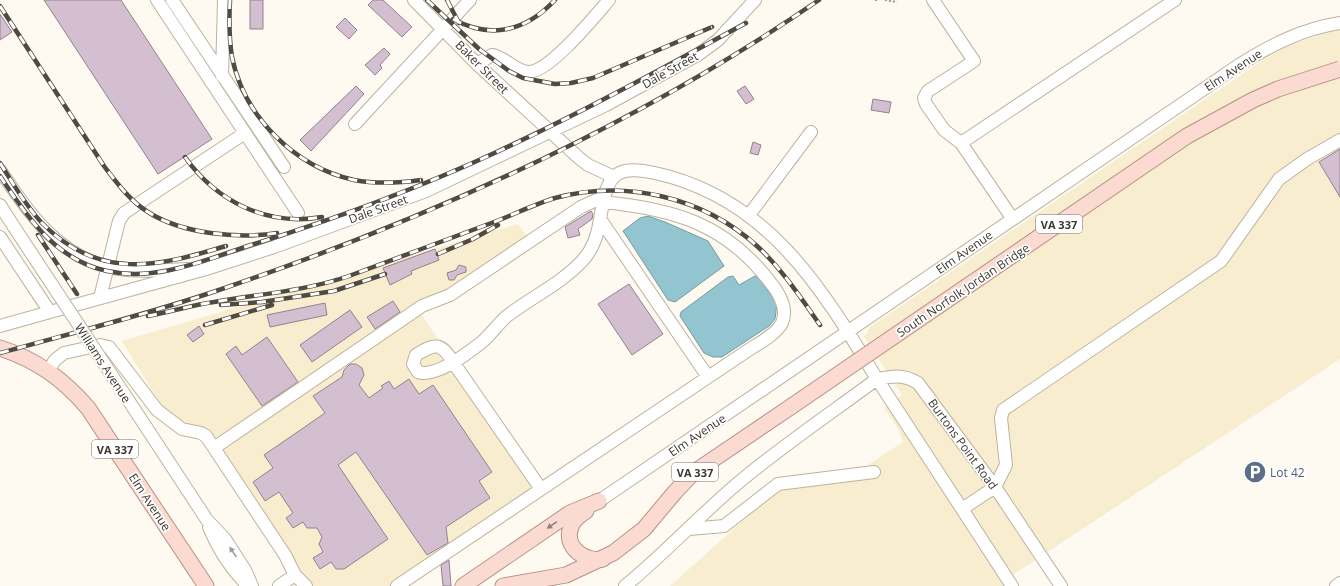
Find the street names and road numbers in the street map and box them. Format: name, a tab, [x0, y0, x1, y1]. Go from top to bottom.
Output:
street label: Baker Street	[452, 37, 512, 97]
street label: Elm Avenue	[1201, 45, 1265, 95]
street label: Dale Street	[639, 48, 701, 92]
street label: Dale Street	[346, 190, 410, 228]
road number: VA 337	[1036, 215, 1082, 233]
street label: Elm Avenue	[932, 226, 996, 278]
street label: South Norfolk Jordan Bridge	[893, 239, 1033, 341]
street label: Williams Avenue	[71, 320, 135, 406]
street label: Burtons Point Road	[924, 395, 1002, 493]
street label: Elm Avenue	[665, 409, 729, 460]
road number: VA 337	[92, 440, 138, 458]
road number: VA 337	[672, 463, 718, 481]
street label: Elm Avenue	[125, 470, 175, 534]

